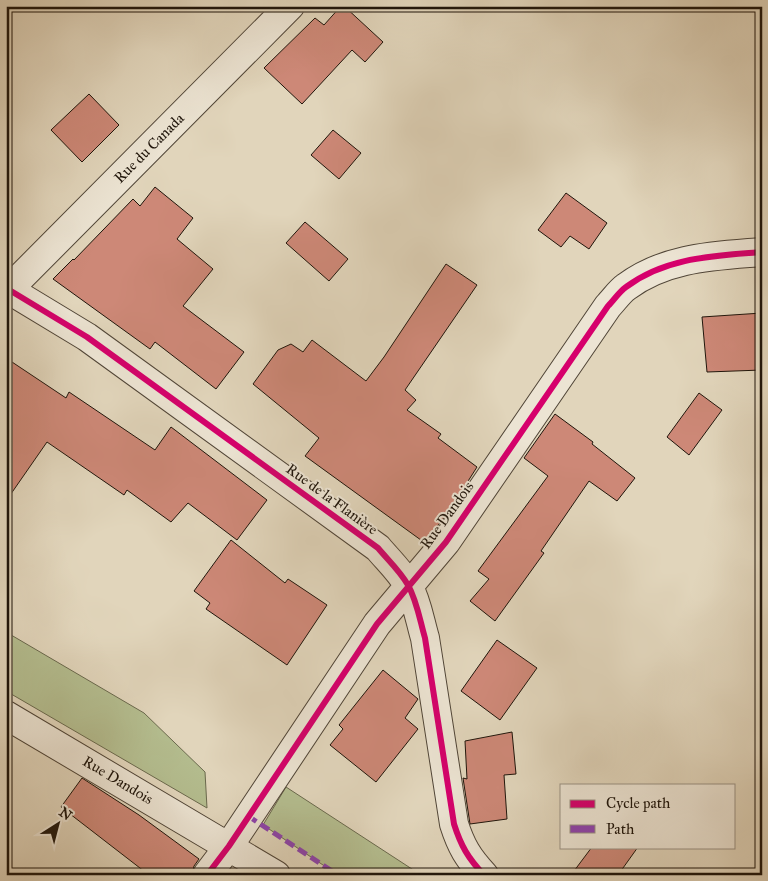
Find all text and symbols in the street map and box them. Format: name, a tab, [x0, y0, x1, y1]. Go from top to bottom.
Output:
street label: Rue du Canada	[110, 109, 188, 187]
street label: Rue de la Flanière	[283, 460, 381, 538]
street label: Rue Dandois	[417, 478, 477, 552]
street label: Rue Dandois	[80, 752, 156, 808]
legend	[560, 784, 736, 848]
text: Cycle path	[606, 794, 671, 812]
north arrow	[32, 798, 82, 848]
text: N	[56, 804, 75, 824]
text: Path	[606, 820, 635, 838]

